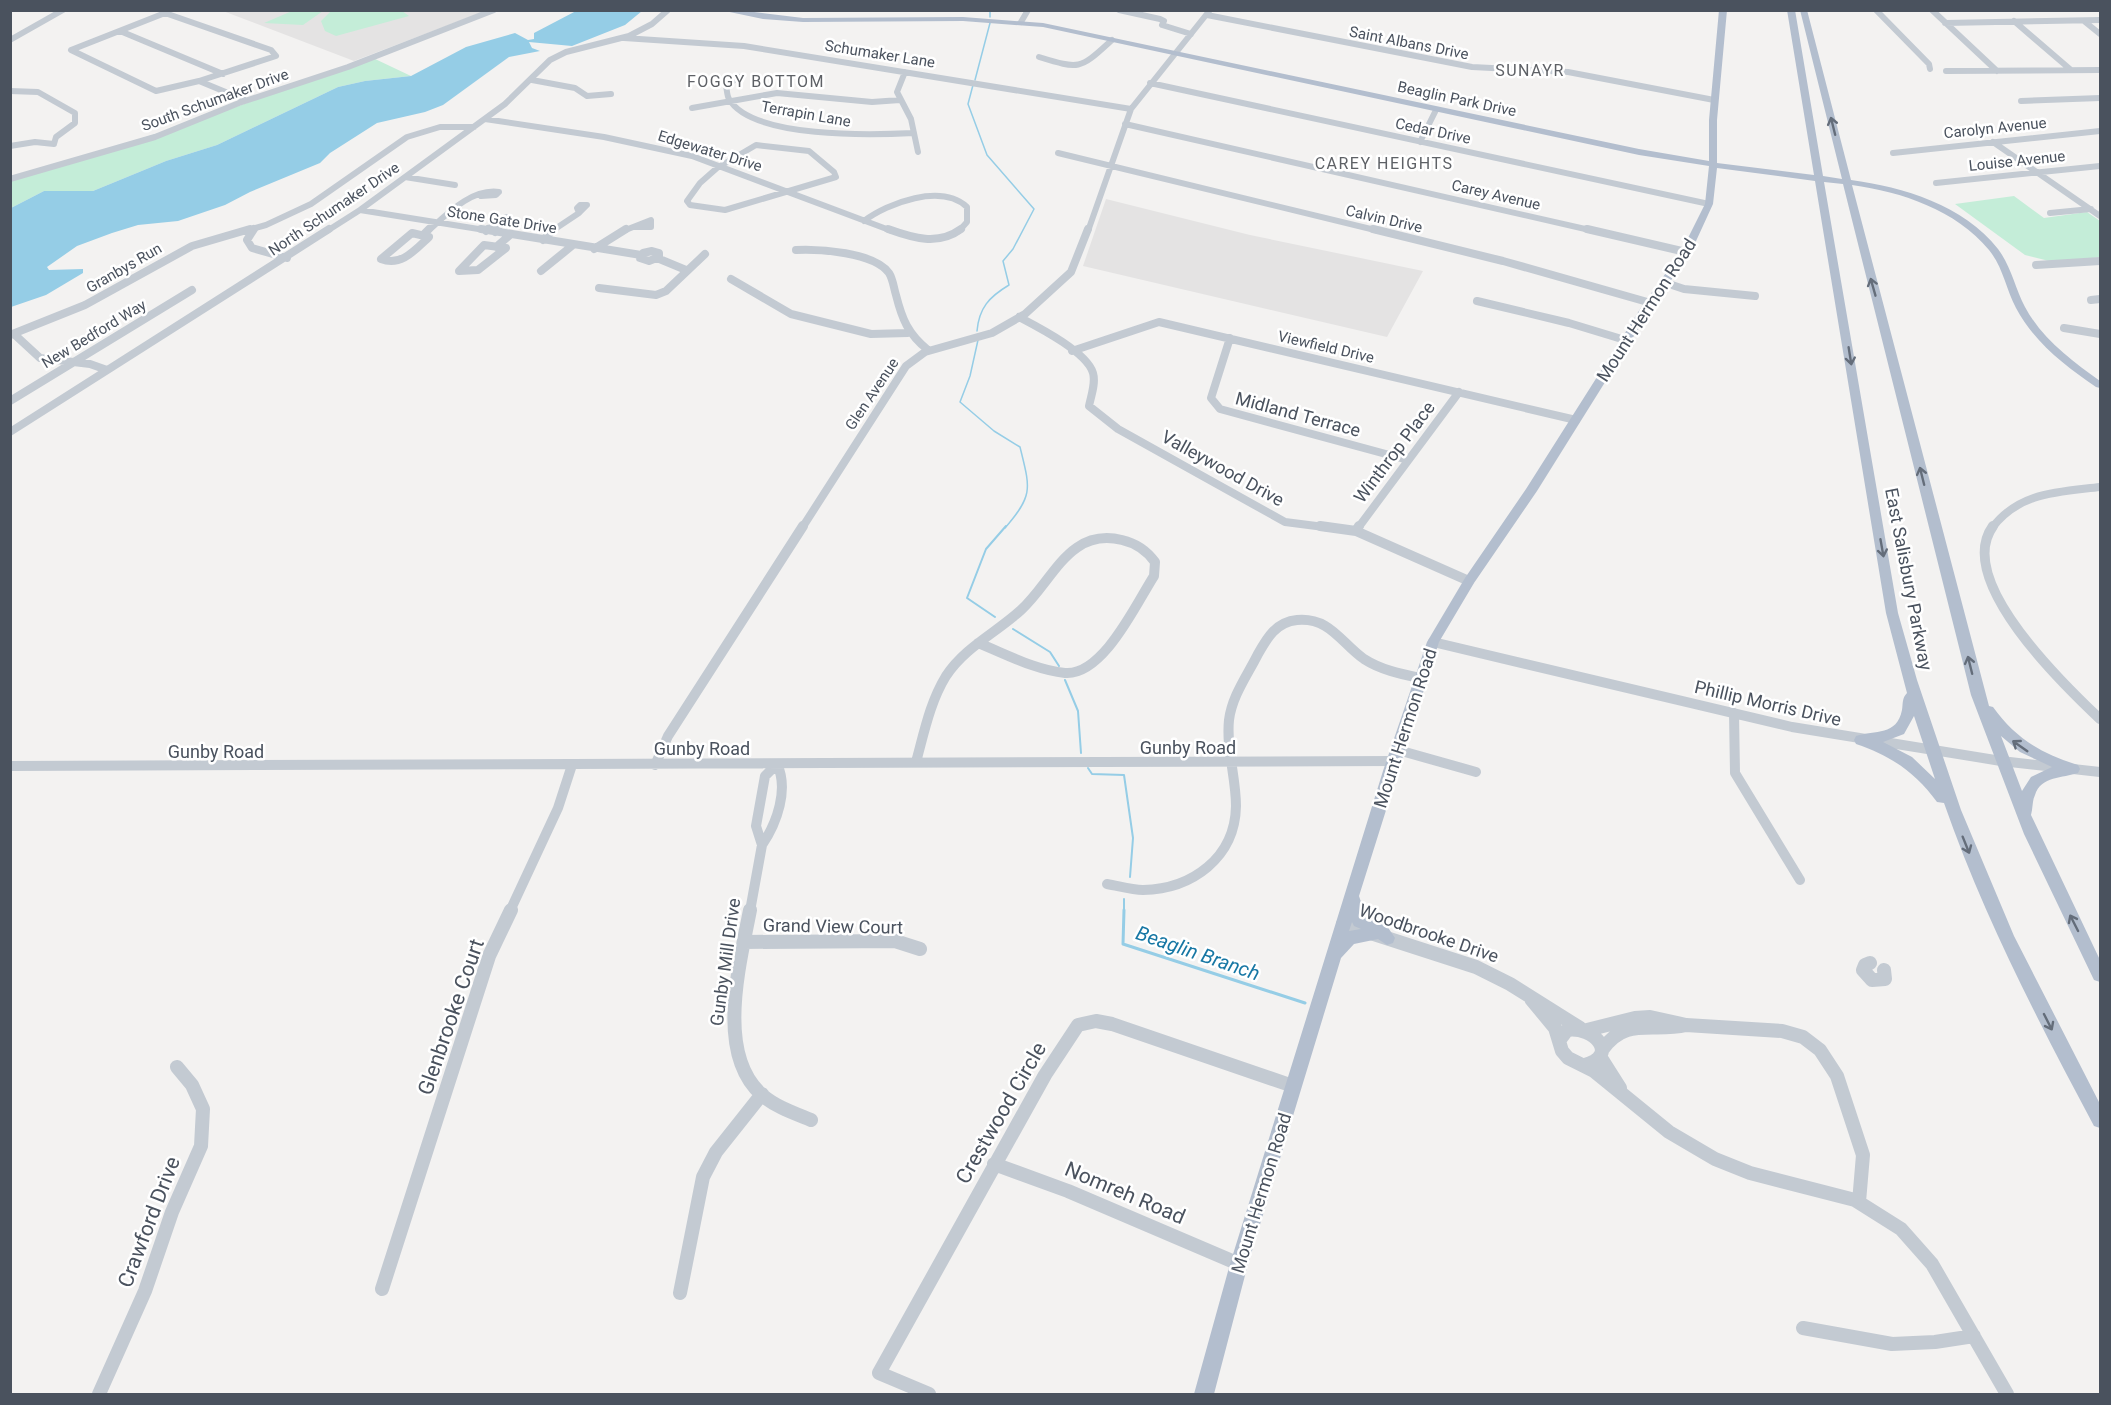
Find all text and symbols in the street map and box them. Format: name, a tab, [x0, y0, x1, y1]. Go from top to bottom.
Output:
street label: Saint Albans Drive	[1348, 23, 1470, 63]
street label: Schumaker Lane	[824, 36, 936, 72]
district label: SUNAYR	[1495, 61, 1565, 80]
street label: South Schumaker Drive	[139, 65, 291, 135]
district label: FOGGY BOTTOM	[687, 72, 825, 91]
street label: Beaglin Park Drive	[1396, 78, 1518, 120]
street label: Terrapin Lane	[760, 97, 852, 131]
street label: Cedar Drive	[1394, 114, 1472, 148]
street label: Carolyn Avenue	[1943, 114, 2047, 142]
one-way arrow	[1826, 117, 1838, 136]
street label: Edgewater Drive	[656, 127, 764, 175]
street label: Louise Avenue	[1968, 147, 2066, 175]
district label: CAREY HEIGHTS	[1315, 154, 1453, 173]
street label: North Schumaker Drive	[265, 158, 403, 260]
street label: Carey Avenue	[1450, 176, 1542, 214]
street label: Calvin Drive	[1344, 201, 1424, 237]
street label: Stone Gate Drive	[446, 202, 558, 238]
street label: Mount Hermon Road	[1592, 234, 1700, 386]
street label: Granbys Run	[83, 239, 165, 297]
one-way arrow	[1866, 278, 1878, 297]
street label: New Bedford Way	[39, 296, 149, 372]
street label: Viewfield Drive	[1276, 327, 1376, 367]
one-way arrow	[1845, 345, 1856, 365]
street label: Glen Avenue	[841, 355, 903, 433]
street label: Midland Terrace	[1233, 387, 1363, 441]
street label: Winthrop Place	[1349, 397, 1439, 507]
street label: Valleywood Drive	[1158, 426, 1288, 510]
one-way arrow	[1916, 466, 1928, 485]
street label: East Salisbury Parkway	[1881, 486, 1937, 672]
one-way arrow	[1876, 538, 1887, 558]
street label: Mount Hermon Road	[1369, 646, 1441, 810]
one-way arrow	[1964, 655, 1975, 674]
street label: Phillip Morris Drive	[1693, 676, 1843, 730]
street label: Gunby Road	[1140, 737, 1236, 758]
street label: Gunby Road	[654, 738, 750, 759]
one-way arrow	[2012, 740, 2028, 752]
street label: Gunby Road	[168, 741, 264, 762]
one-way arrow	[1961, 836, 1972, 854]
street label: Gunby Mill Drive	[706, 897, 744, 1027]
street label: Woodbrooke Drive	[1356, 899, 1502, 967]
street label: Grand View Court	[763, 914, 903, 938]
one-way arrow	[2067, 914, 2079, 932]
water label: Beaglin Branch	[1133, 921, 1263, 985]
street label: Glenbrooke Court	[413, 936, 489, 1098]
one-way arrow	[2043, 1012, 2055, 1030]
street label: Crestwood Circle	[951, 1038, 1051, 1188]
street label: Mount Hermon Road	[1227, 1110, 1295, 1276]
street label: Crawford Drive	[113, 1153, 185, 1291]
street label: Nomreh Road	[1061, 1157, 1189, 1229]

